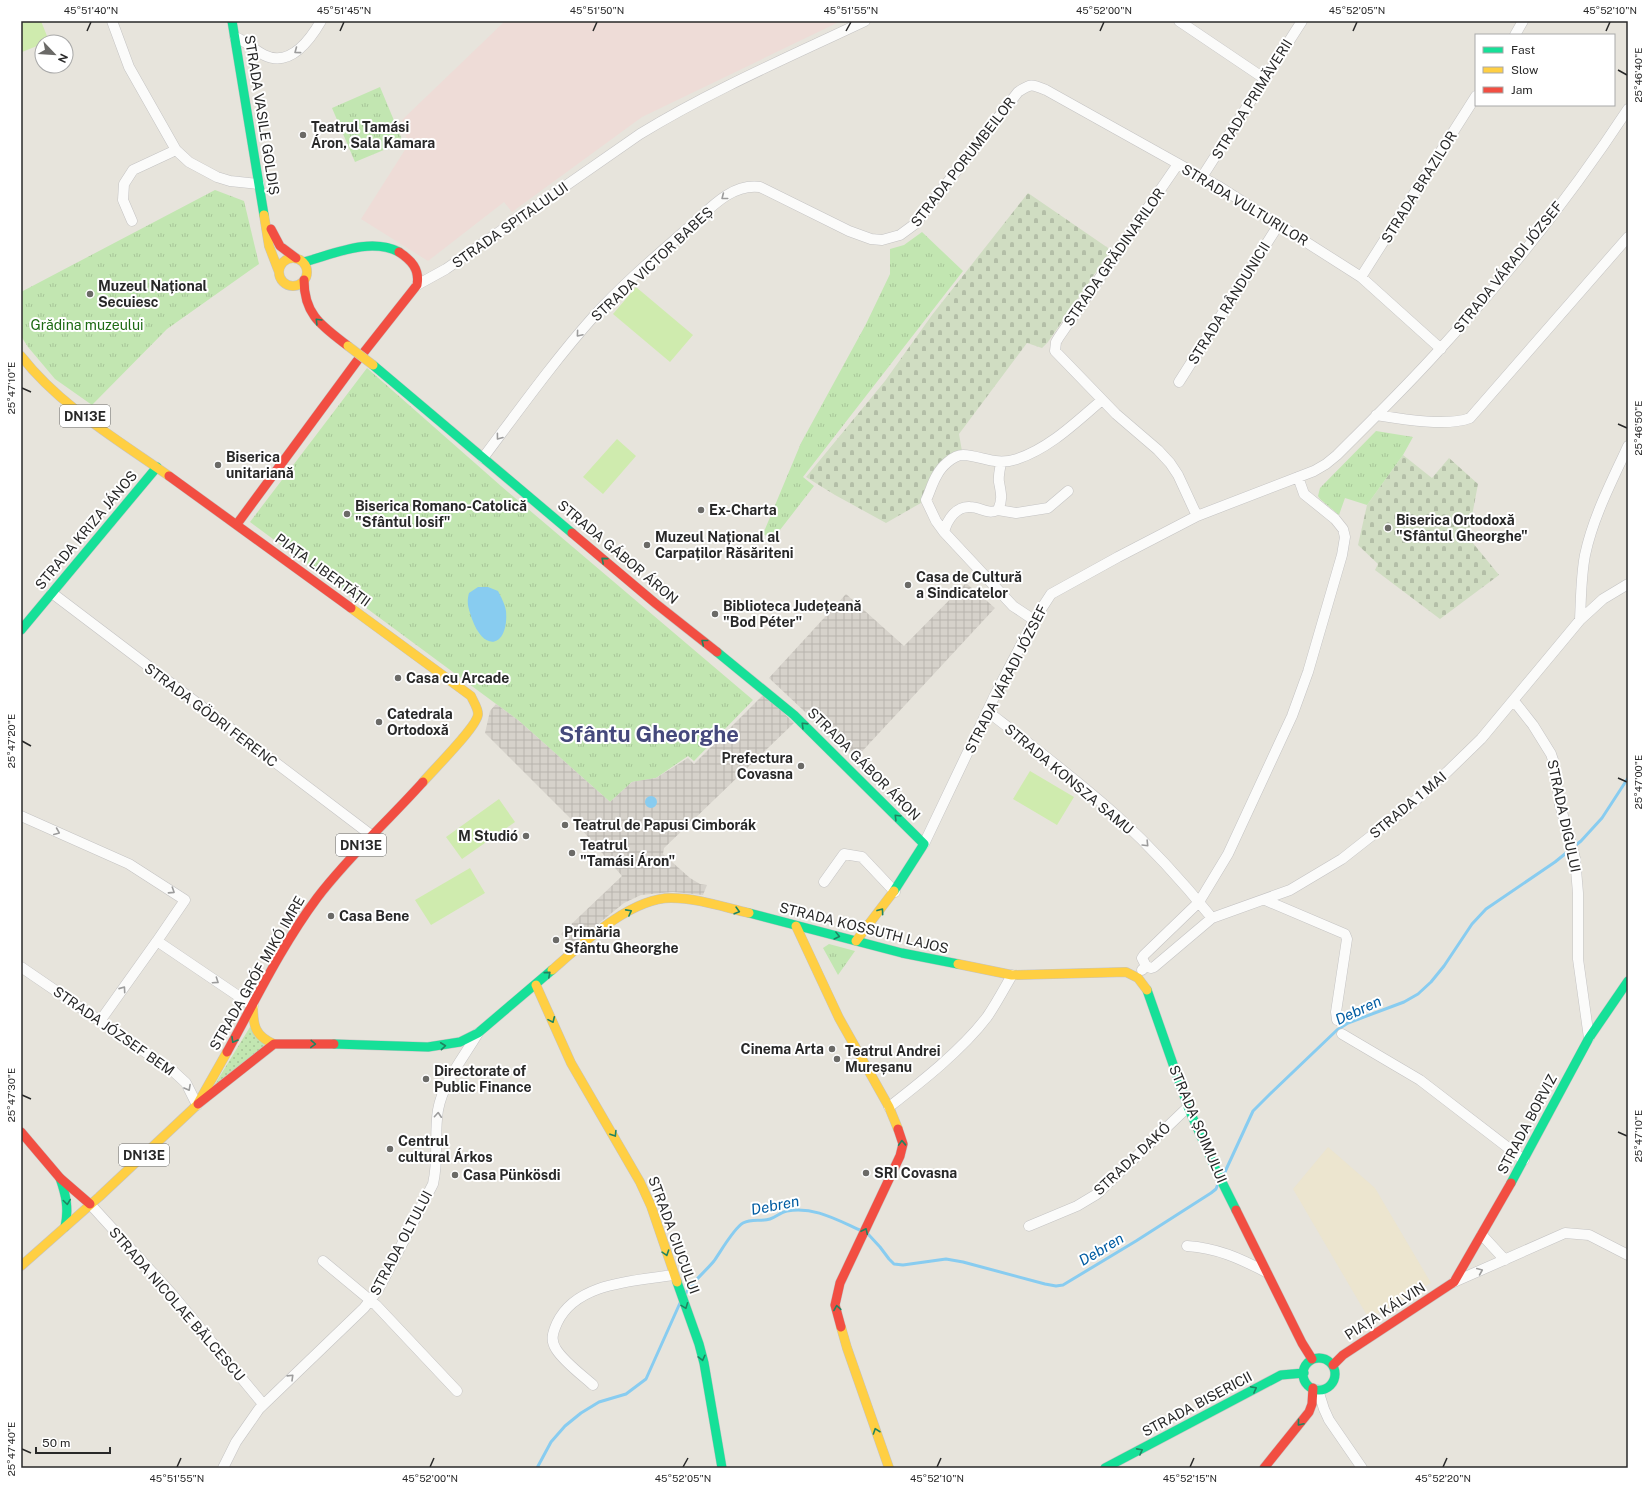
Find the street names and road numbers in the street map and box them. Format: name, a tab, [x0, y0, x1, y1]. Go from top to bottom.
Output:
street label: STRADA VASILE GOLDIȘ	[241, 34, 283, 196]
street label: STRADA PRIMĂVERII	[1208, 36, 1295, 162]
street label: STRADA PORUMBEILOR	[907, 94, 1019, 230]
street label: STRADA BRAZILOR	[1378, 128, 1460, 246]
street label: STRADA VULTURILOR	[1179, 161, 1311, 249]
street label: STRADA SPITALULUI	[449, 179, 571, 271]
street label: STRADA GRĂDINARILOR	[1059, 184, 1168, 329]
street label: STRADA VÁRADI JÓZSEF	[1449, 197, 1566, 336]
street label: STRADA VICTOR BABEȘ	[588, 204, 716, 324]
street label: STRADA RÂNDUNICII	[1184, 238, 1273, 367]
road number: DN13E	[60, 405, 110, 427]
street label: STRADA KRIZA JÁNOS	[31, 467, 140, 593]
street label: STRADA GÁBOR ÁRON	[554, 496, 682, 607]
street label: PIAȚA LIBERTĂȚII	[272, 529, 374, 610]
street label: STRADA VÁRADI JÓZSEF	[960, 601, 1050, 756]
street label: STRADA GÖDRI FERENC	[141, 658, 282, 770]
street label: STRADA GÁBOR ÁRON	[804, 704, 924, 824]
street label: STRADA KONSZA SAMU	[1002, 721, 1136, 837]
street label: STRADA DIGULUI	[1544, 758, 1584, 874]
street label: STRADA 1 MAI	[1366, 768, 1450, 842]
road number: DN13E	[336, 834, 386, 856]
street label: STRADA GRÓF MIKÓ IMRE	[205, 892, 308, 1053]
street label: STRADA KOSSUTH LAJOS	[778, 899, 950, 957]
street label: STRADA JÓZSEF BEM	[50, 981, 179, 1079]
street label: STRADA ȘOIMULUI	[1166, 1063, 1230, 1185]
street label: STRADA BORVIZ	[1494, 1071, 1560, 1177]
street label: STRADA DAKÓ	[1089, 1118, 1174, 1198]
road number: DN13E	[119, 1144, 169, 1166]
street label: STRADA CIUCULUI	[645, 1174, 703, 1296]
street label: STRADA OLTULUI	[367, 1188, 435, 1298]
street label: STRADA NICOLAE BĂLCESCU	[106, 1223, 249, 1384]
street label: PIAȚA KÁLVIN	[1341, 1278, 1428, 1343]
street label: STRADA BISERICII	[1139, 1368, 1255, 1440]

